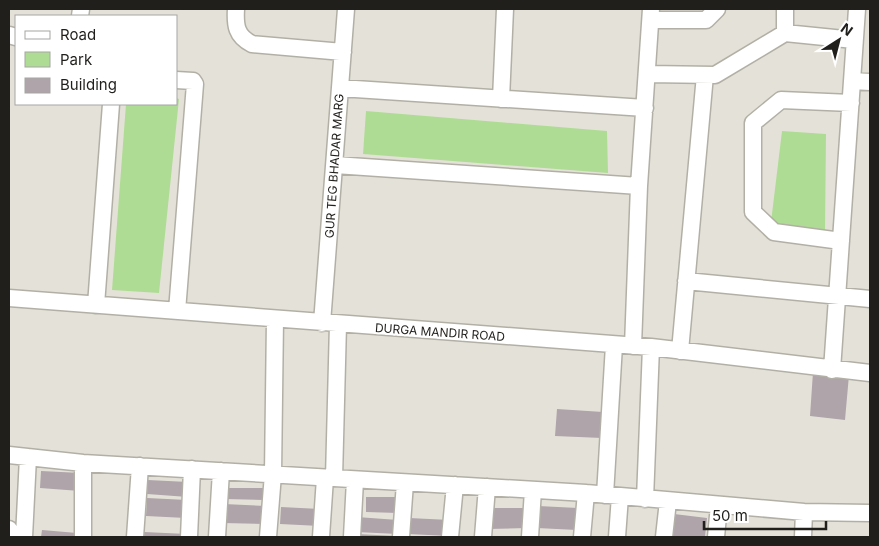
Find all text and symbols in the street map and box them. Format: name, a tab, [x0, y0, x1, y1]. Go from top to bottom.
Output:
legend	[15, 15, 178, 105]
north arrow	[814, 15, 864, 65]
text: N	[838, 19, 856, 39]
text: Road	[60, 25, 96, 44]
text: Park	[60, 50, 93, 69]
text: Building	[60, 75, 117, 94]
street label: GUR TEG BHADAR MARG	[321, 93, 347, 239]
street label: DURGA MANDIR ROAD	[375, 320, 505, 344]
scale bar	[704, 498, 826, 530]
text: 50 m	[712, 506, 748, 525]

